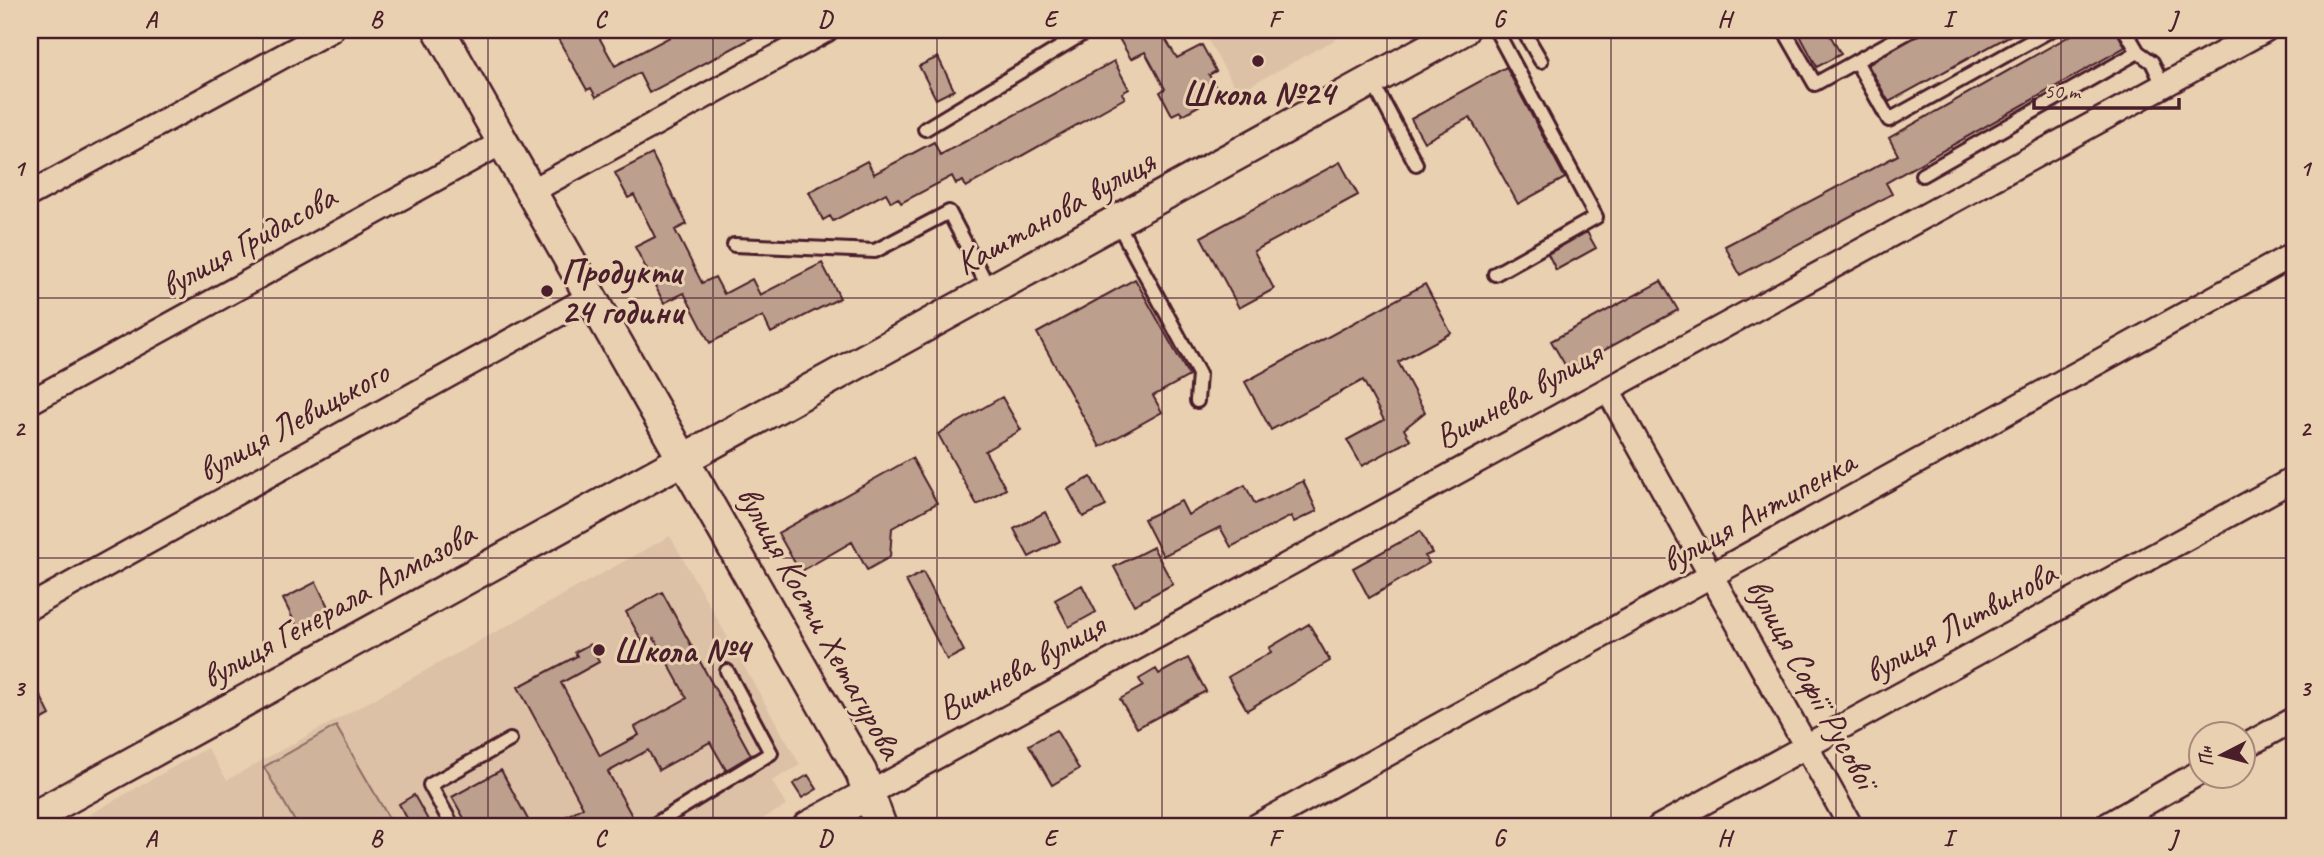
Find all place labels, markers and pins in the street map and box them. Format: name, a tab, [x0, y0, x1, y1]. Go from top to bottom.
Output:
marker: Школа №24	[1250, 53, 1266, 69]
place label: Школа №24	[1182, 71, 1338, 116]
place label: Продукти 24 години	[561, 249, 686, 334]
marker: Продукти 24 години	[539, 283, 555, 299]
place label: Школа №4	[613, 628, 754, 673]
marker: Школа №4	[591, 642, 607, 658]

